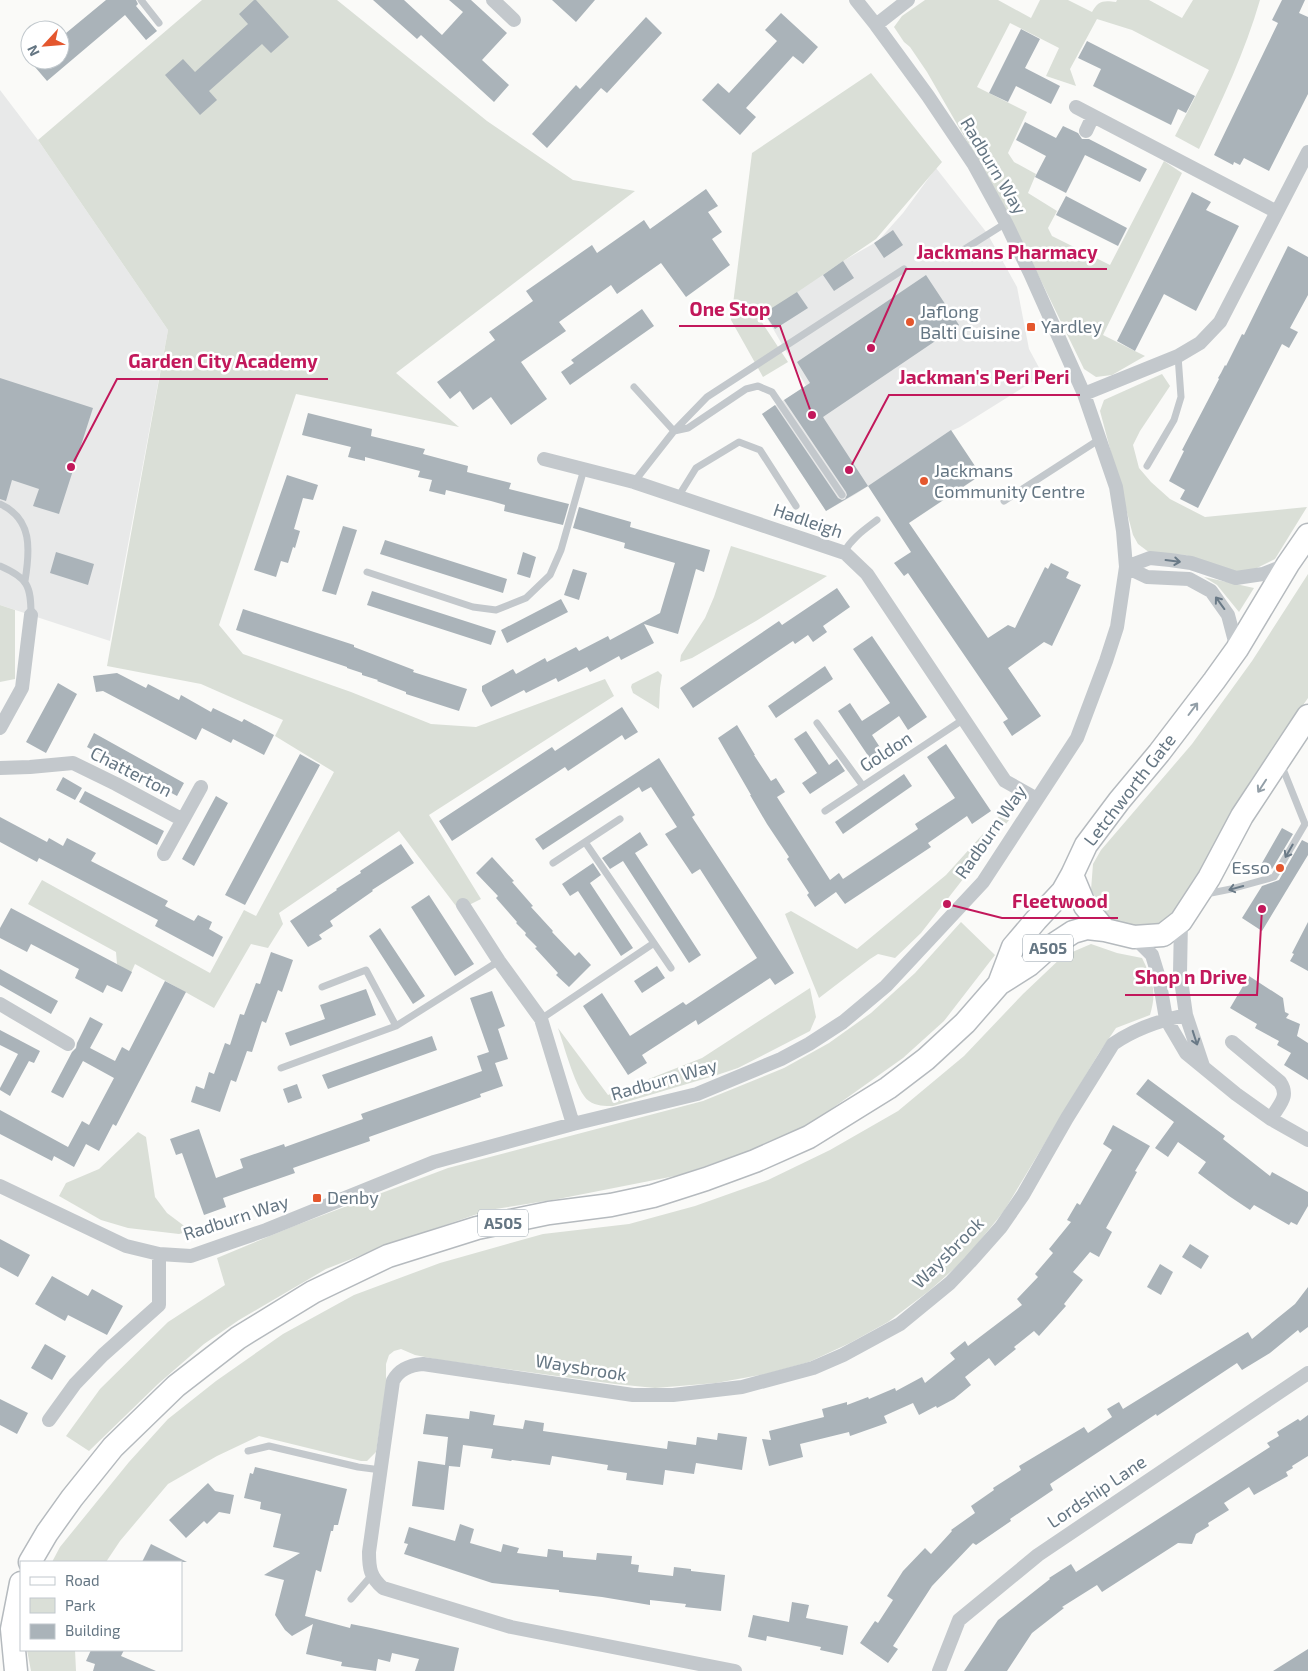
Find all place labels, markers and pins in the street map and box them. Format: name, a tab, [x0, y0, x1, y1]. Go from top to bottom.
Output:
callout: Jackmans Pharmacy	[906, 235, 1107, 269]
callout: One Stop	[679, 292, 780, 326]
place label: Jaflong Balti Cuisine	[920, 300, 1020, 343]
place label: Yardley	[1041, 315, 1102, 337]
marker: Jaflong Balti Cuisine	[904, 316, 916, 328]
marker: Yardley	[1025, 321, 1037, 333]
callout: Garden City Academy	[117, 345, 328, 379]
callout: Jackman's Peri Peri	[889, 361, 1080, 395]
place label: Jackmans Community Centre	[934, 459, 1085, 502]
marker: Jackmans Community Centre	[918, 475, 930, 487]
place label: Esso	[1231, 856, 1270, 878]
marker: Esso	[1274, 862, 1286, 874]
callout: Fleetwood	[1002, 884, 1118, 918]
callout: Shop n Drive	[1125, 961, 1257, 995]
place label: Denby	[327, 1186, 379, 1208]
marker: Denby	[311, 1192, 323, 1204]

